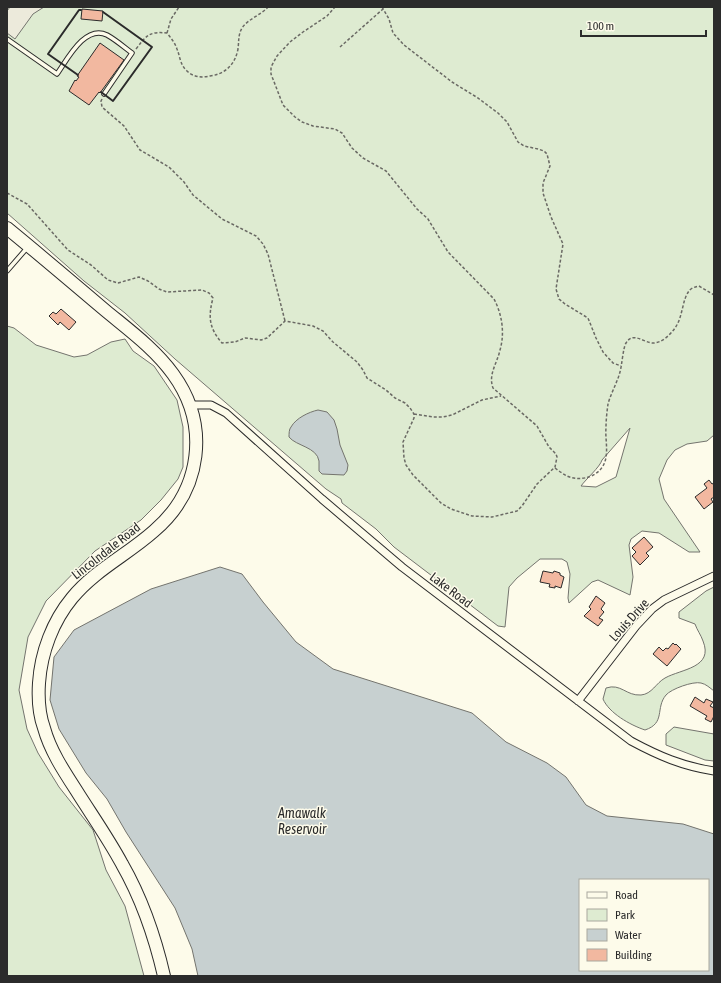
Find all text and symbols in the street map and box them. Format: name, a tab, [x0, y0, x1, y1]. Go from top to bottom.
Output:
scale bar	[581, 12, 706, 38]
text: 100 m	[587, 19, 614, 33]
street label: Lincolndale Road	[69, 520, 143, 582]
street label: Lake Road	[427, 569, 475, 611]
street label: Louis Drive	[606, 596, 652, 644]
water label: Amawalk Reservoir	[277, 805, 327, 837]
legend	[579, 879, 709, 971]
text: Road	[615, 888, 638, 902]
text: Park	[615, 908, 636, 922]
text: Water	[615, 928, 642, 942]
text: Building	[615, 948, 653, 962]

